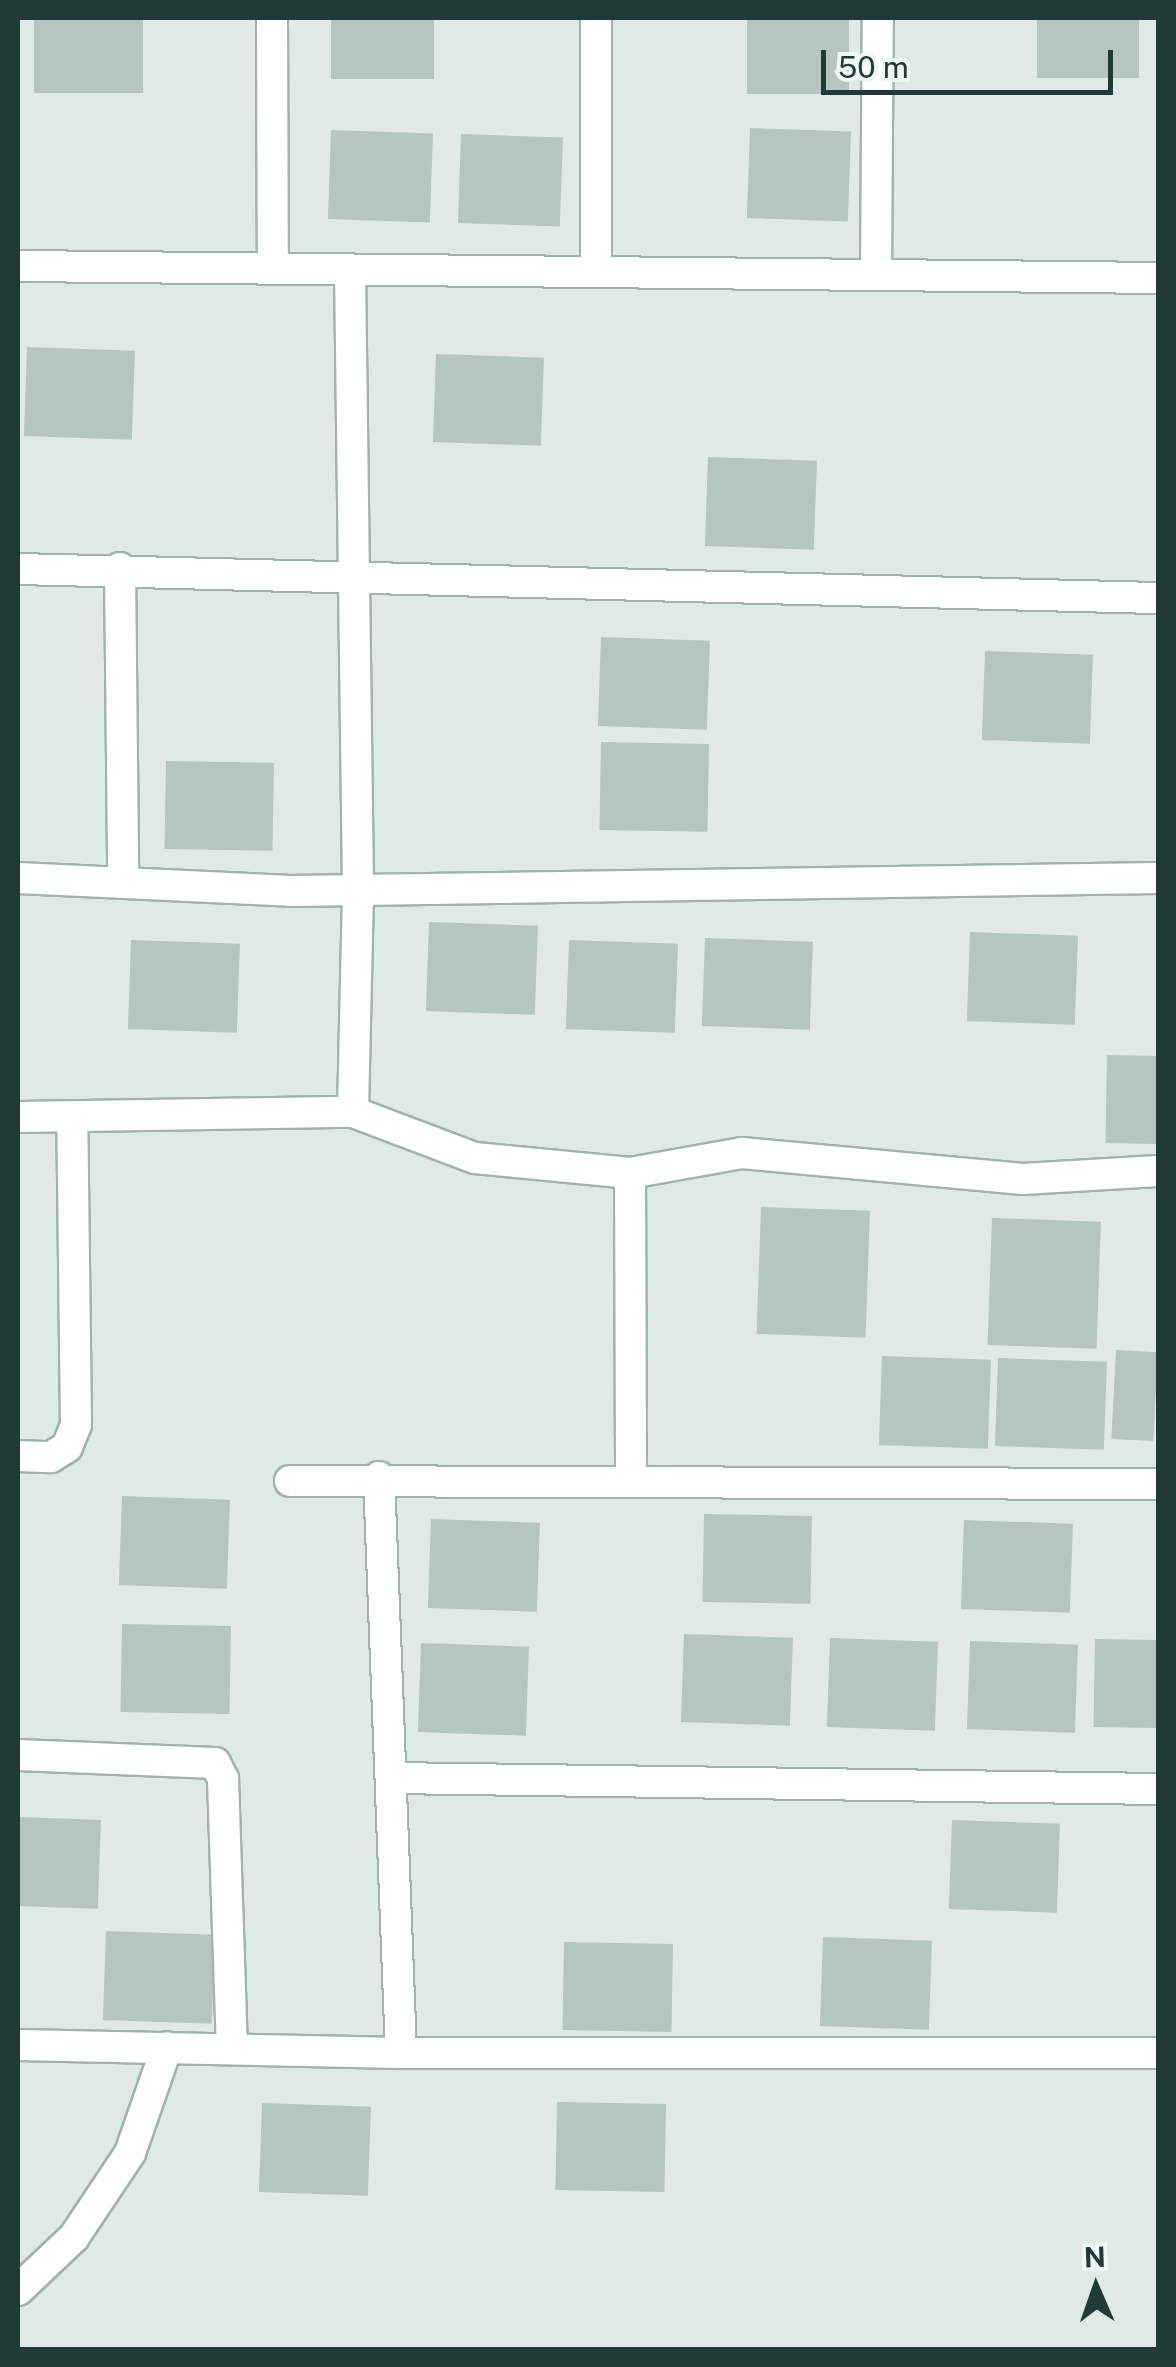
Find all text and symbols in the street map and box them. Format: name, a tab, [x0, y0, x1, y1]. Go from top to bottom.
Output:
scale bar	[826, 30, 1118, 92]
text: 50 m	[838, 49, 909, 85]
north arrow	[1046, 2237, 1146, 2337]
text: N	[1083, 2240, 1106, 2273]

